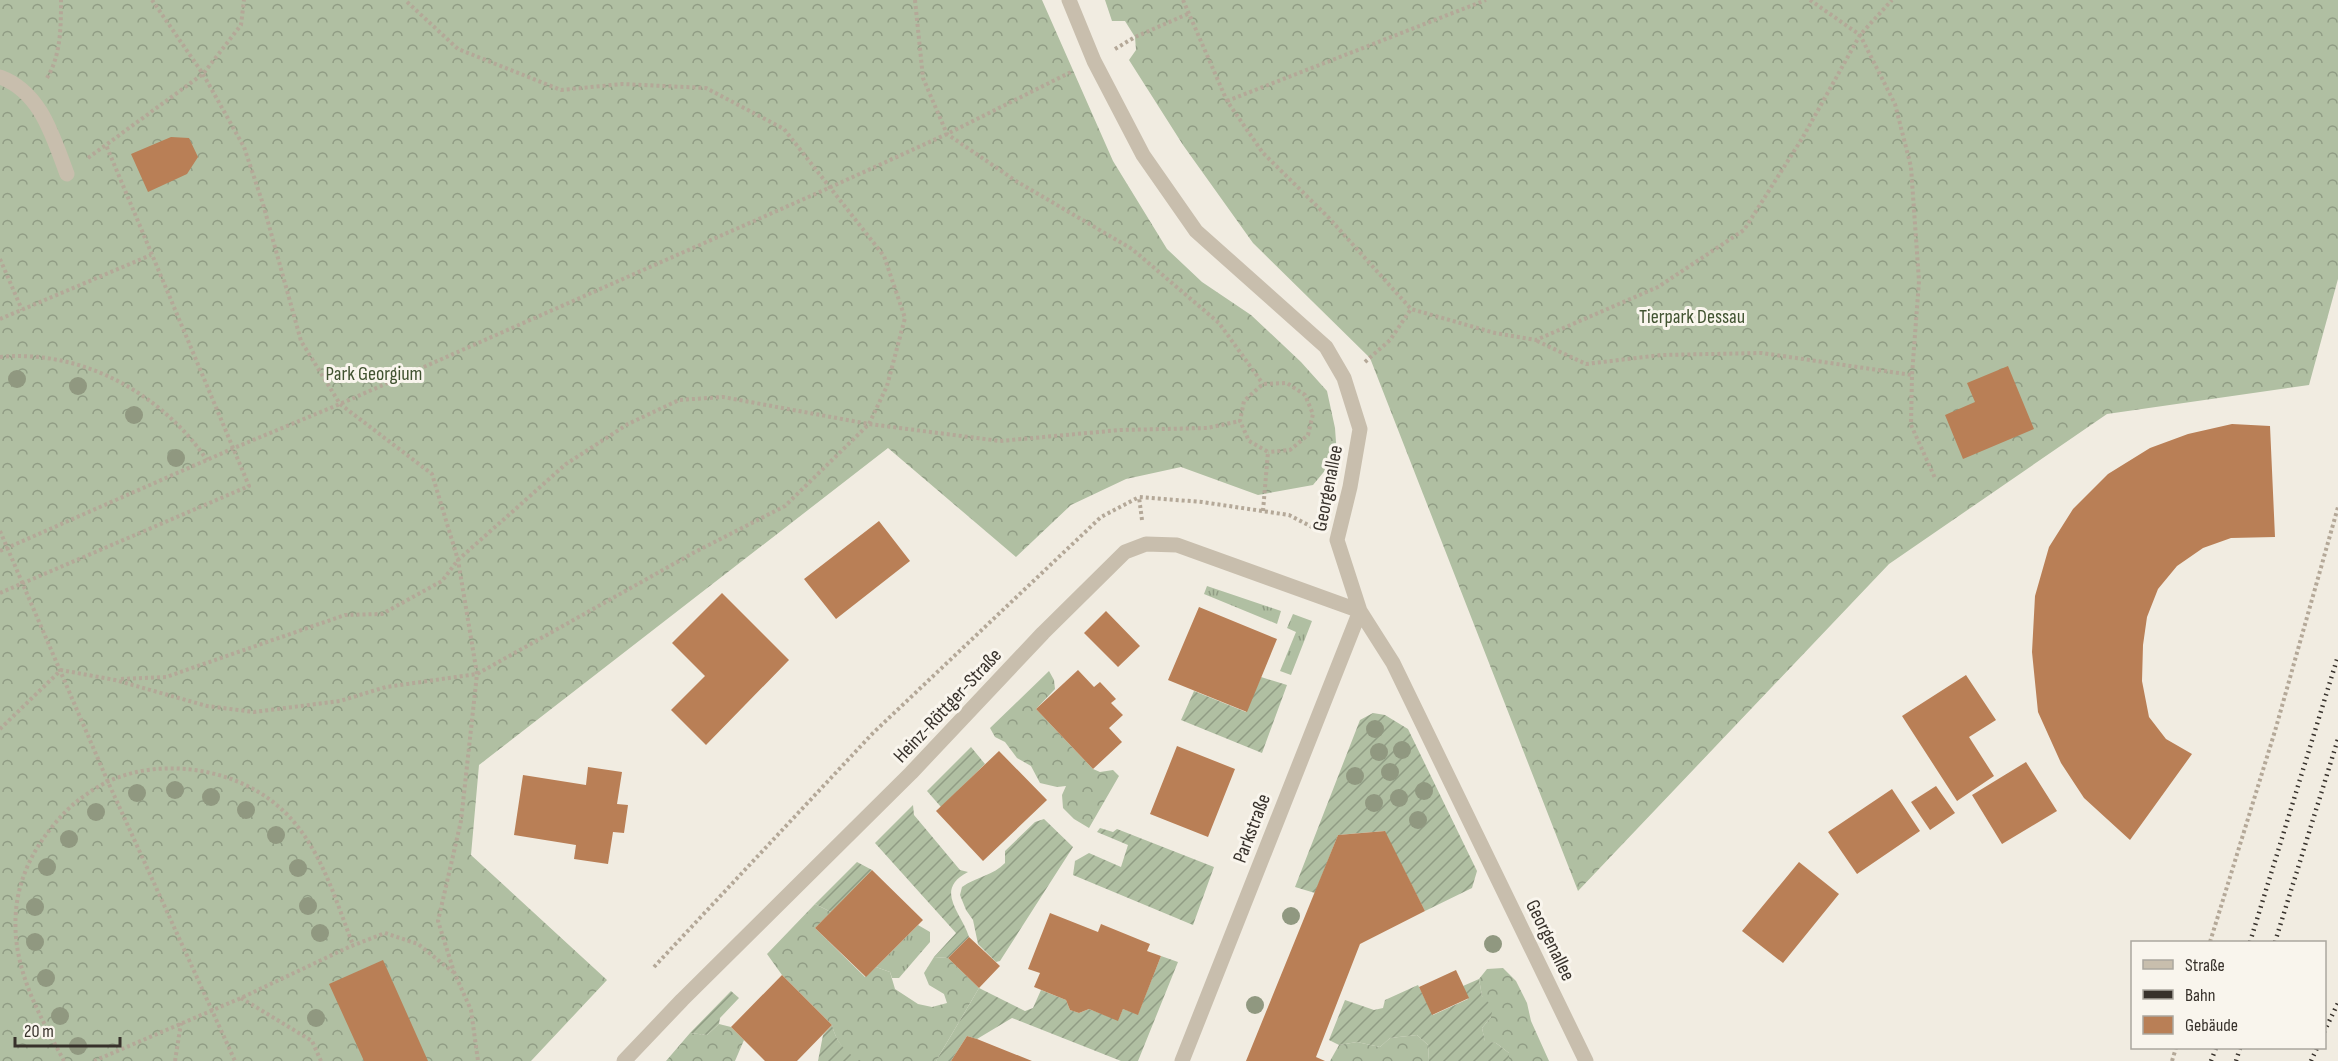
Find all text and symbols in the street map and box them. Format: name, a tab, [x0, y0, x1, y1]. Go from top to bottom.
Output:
park label: Tierpark Dessau	[1639, 305, 1745, 329]
park label: Park Georgium	[326, 362, 422, 386]
street label: Georgenallee	[1308, 443, 1348, 533]
street label: Heinz-Röttger-Straße	[889, 644, 1007, 768]
street label: Parkstraße	[1228, 791, 1276, 866]
street label: Georgenallee	[1520, 896, 1580, 985]
legend	[2131, 941, 2326, 1049]
text: Straße	[2185, 955, 2225, 976]
text: Bahn	[2185, 985, 2215, 1006]
scale bar	[15, 1010, 120, 1048]
text: Gebäude	[2185, 1015, 2238, 1036]
text: 20 m	[24, 1021, 54, 1042]

